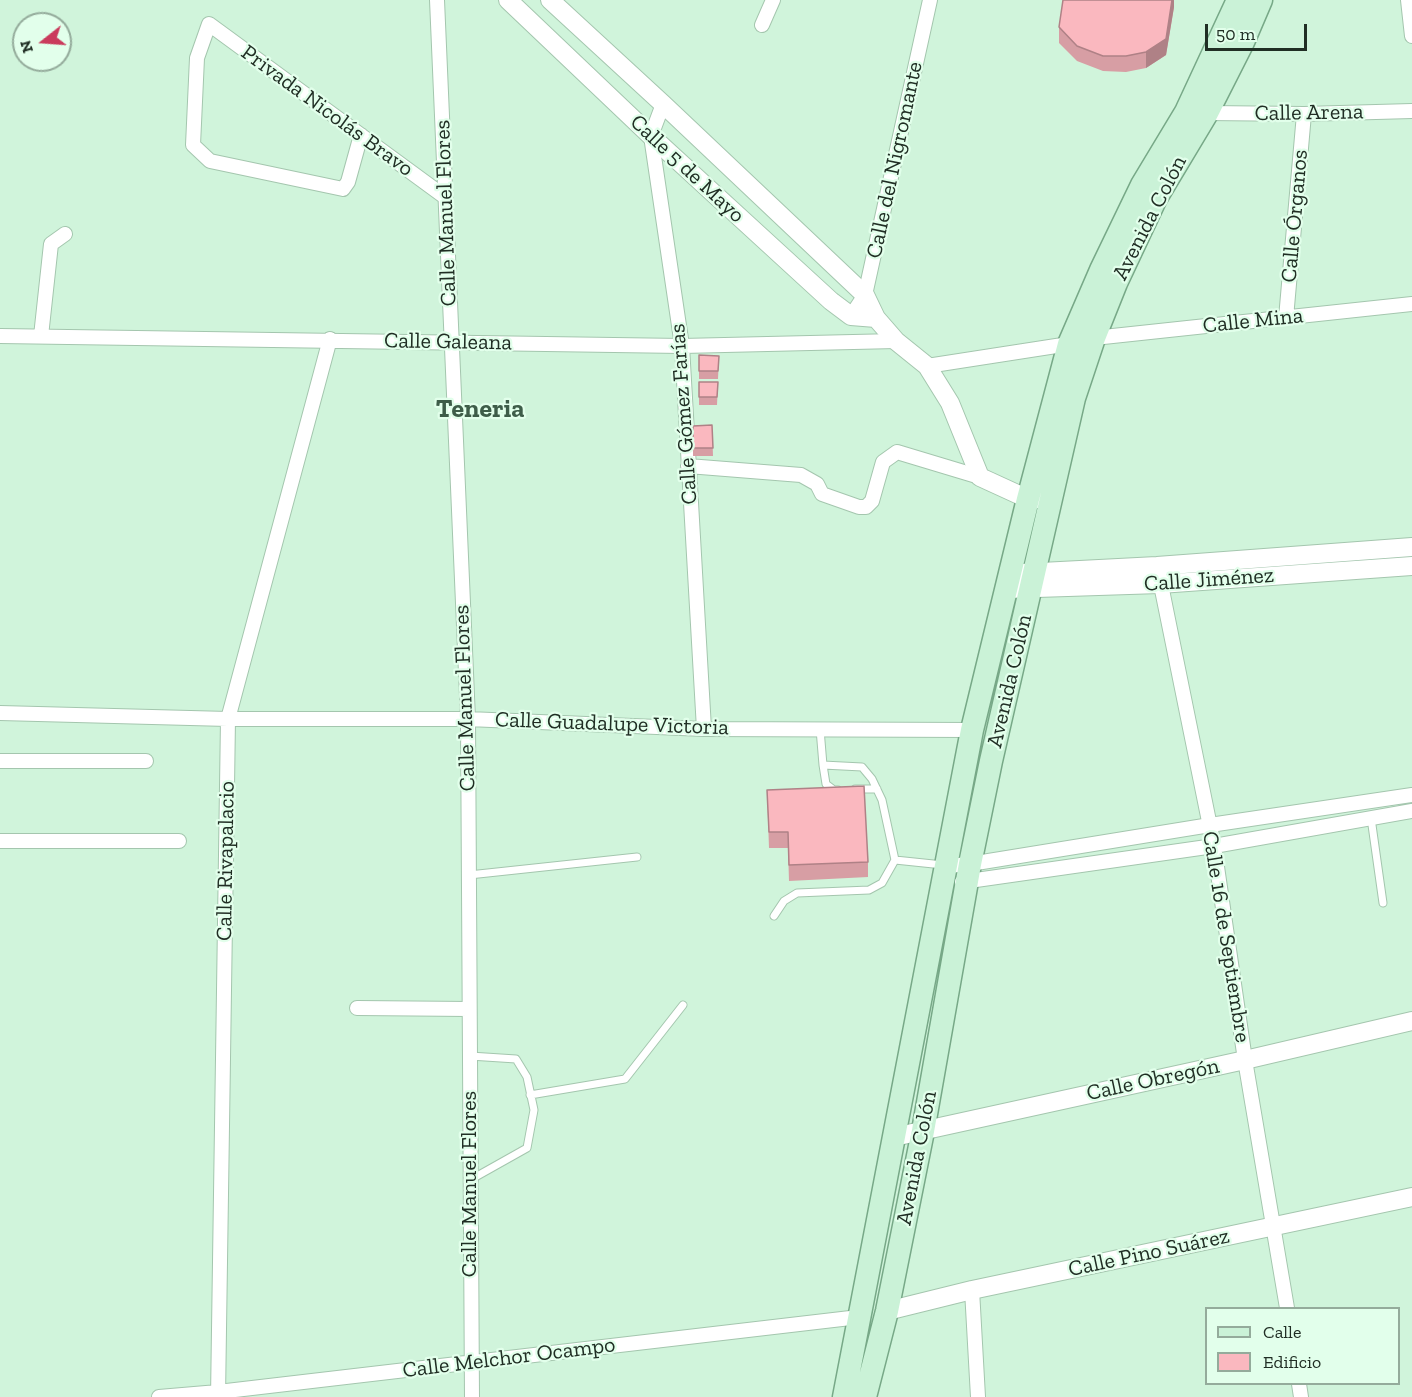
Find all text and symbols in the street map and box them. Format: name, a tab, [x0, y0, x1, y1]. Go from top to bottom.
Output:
north arrow	[12, 12, 72, 72]
scale bar	[1208, 12, 1310, 50]
text: 50 m	[1216, 23, 1255, 45]
text: N	[15, 38, 37, 55]
street label: Privada Nicolás Bravo	[236, 40, 418, 182]
street label: Calle del Nigromante	[861, 59, 929, 261]
street label: Calle Arena	[1254, 99, 1364, 127]
street label: Calle 5 de Mayo	[624, 109, 750, 229]
street label: Calle Manuel Flores	[430, 119, 462, 307]
street label: Calle Órganos	[1276, 148, 1314, 284]
street label: Avenida Colón	[1107, 151, 1193, 285]
street label: Calle Mina	[1202, 303, 1304, 339]
street label: Calle Gómez Farías	[665, 323, 703, 505]
street label: Calle Galeana	[384, 328, 512, 356]
district label: Teneria	[436, 394, 524, 426]
street label: Calle Jiménez	[1143, 562, 1275, 598]
street label: Calle Manuel Flores	[449, 604, 481, 792]
street label: Avenida Colón	[982, 612, 1038, 750]
street label: Calle Guadalupe Victoria	[495, 707, 729, 741]
street label: Calle Rivapalacio	[211, 781, 241, 941]
street label: Calle 16 de Septiembre	[1196, 829, 1256, 1045]
street label: Calle Obregón	[1084, 1053, 1222, 1107]
street label: Avenida Colón	[891, 1089, 943, 1227]
street label: Calle Manuel Flores	[457, 1091, 483, 1277]
street label: Calle Pino Suárez	[1066, 1223, 1232, 1283]
legend	[1205, 1307, 1400, 1385]
text: Calle	[1263, 1321, 1301, 1343]
street label: Calle Melchor Ocampo	[401, 1332, 617, 1384]
text: Edificio	[1263, 1351, 1321, 1373]

